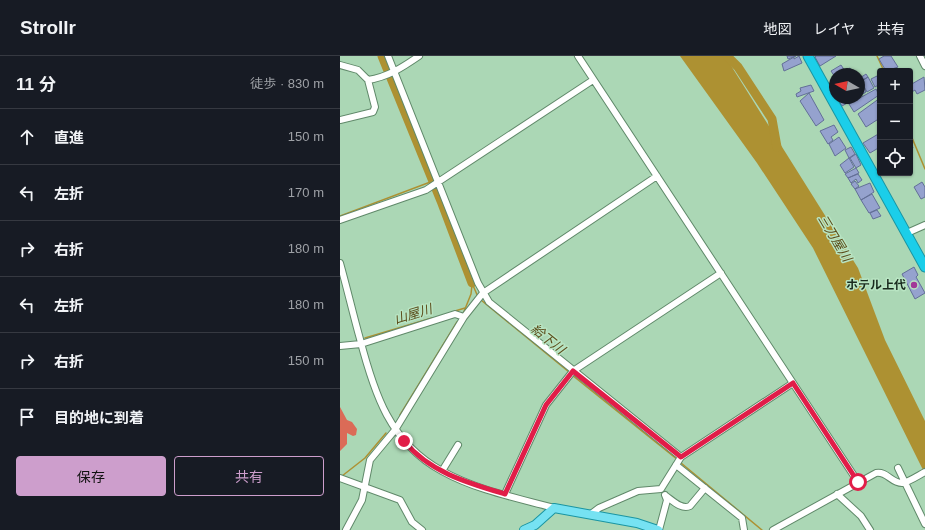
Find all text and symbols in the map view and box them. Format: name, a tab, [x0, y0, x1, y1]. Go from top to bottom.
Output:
text: Strollr	[20, 17, 76, 38]
text: 地図	[763, 21, 791, 37]
text: レイヤ	[813, 21, 855, 37]
text: 共有	[877, 21, 905, 37]
north arrow	[829, 68, 865, 104]
map controls	[877, 68, 913, 176]
button: +	[877, 68, 913, 104]
text: 11 分	[16, 75, 56, 94]
text: 徒歩 · 830 m	[250, 76, 324, 91]
button: −	[877, 104, 913, 140]
icon: ahead	[16, 126, 38, 148]
text: 直進	[54, 129, 84, 146]
text: 150 m	[288, 129, 324, 144]
button: locate	[877, 140, 913, 176]
icon: left	[16, 182, 38, 204]
text: 左折	[54, 185, 84, 202]
text: 170 m	[288, 185, 324, 200]
water label: 三刀屋川	[815, 212, 856, 266]
icon: right	[16, 238, 38, 260]
text: 右折	[54, 241, 84, 258]
text: 180 m	[288, 241, 324, 256]
place label: ホテル上代	[846, 278, 906, 292]
marker: ホテル上代	[909, 280, 919, 290]
icon: left	[16, 294, 38, 316]
text: 左折	[54, 297, 84, 314]
text: 180 m	[288, 297, 324, 312]
water label: 山屋川	[392, 301, 436, 327]
water label: 給下川	[528, 321, 569, 358]
icon: right	[16, 350, 38, 372]
text: 右折	[54, 353, 84, 370]
text: 150 m	[288, 353, 324, 368]
icon: arrive	[16, 406, 38, 428]
text: 目的地に到着	[54, 409, 144, 426]
route end	[395, 432, 413, 450]
button: 保存	[16, 456, 166, 496]
button: 共有	[174, 456, 324, 496]
route start	[849, 473, 867, 491]

